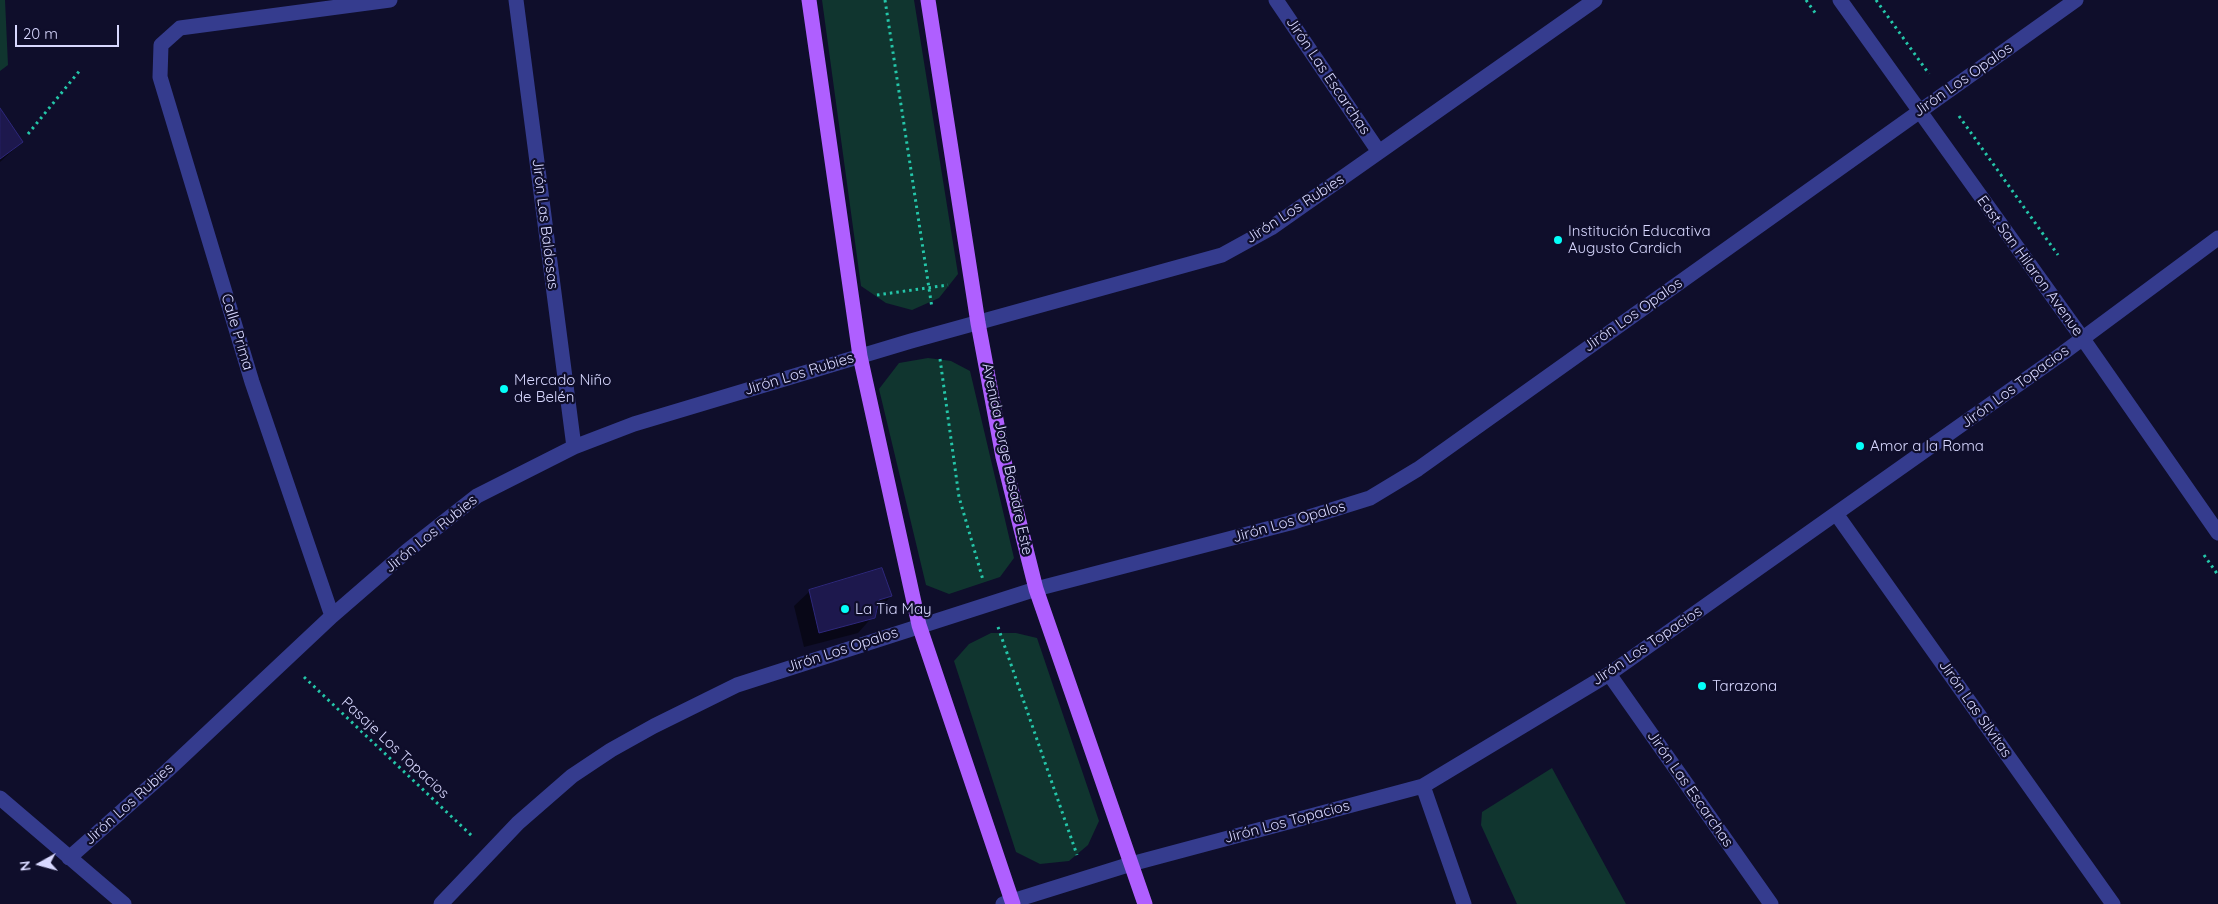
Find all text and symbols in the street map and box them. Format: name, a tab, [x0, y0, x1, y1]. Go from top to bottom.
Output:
street label: Jirón Las Escarchas	[1282, 14, 1374, 138]
scale bar	[18, 15, 121, 47]
text: 20 m	[23, 24, 58, 43]
street label: Jirón Los Opalos	[1910, 39, 2016, 121]
street label: Jirón Las Baldosas	[528, 158, 562, 290]
street label: Jirón Los Rubies	[1242, 170, 1348, 248]
street label: East San Hilaron Avenue	[1973, 192, 2087, 340]
place label: Institución Educativa Augusto Cardich	[1568, 222, 1711, 257]
marker: Institución Educativa Augusto Cardich	[1552, 234, 1564, 246]
street label: Jirón Los Opalos	[1580, 274, 1686, 356]
street label: Calle Prima	[217, 292, 257, 372]
street label: Jirón Los Topacios	[1957, 342, 2073, 432]
street label: Jirón Los Rubies	[742, 349, 856, 399]
street label: Avenida Jorge Basadre Este	[978, 361, 1036, 557]
place label: Mercado Niño de Belén	[514, 371, 611, 406]
marker: Mercado Niño de Belén	[498, 383, 510, 395]
place label: Amor a la Roma	[1870, 437, 1984, 455]
marker: Amor a la Roma	[1854, 440, 1866, 452]
street label: Jirón Los Rubies	[381, 491, 481, 577]
street label: Jirón Los Opalos	[1230, 497, 1348, 547]
place label: La Tia May	[855, 600, 932, 618]
street label: Jirón Los Topacios	[1588, 602, 1706, 690]
marker: La Tia May	[839, 603, 851, 615]
street label: Jirón Los Opalos	[784, 623, 900, 677]
street label: Jirón Las Silvitas	[1935, 657, 2015, 761]
place label: Tarazona	[1712, 677, 1777, 695]
marker: Tarazona	[1696, 680, 1708, 692]
street label: Pasaje Los Topacios	[337, 693, 453, 803]
street label: Jirón Las Escarchas	[1643, 727, 1737, 851]
street label: Jirón Los Rubies	[81, 759, 177, 849]
street label: Jirón Los Topacios	[1222, 797, 1352, 847]
north arrow	[15, 839, 65, 889]
text: N	[16, 860, 35, 872]

